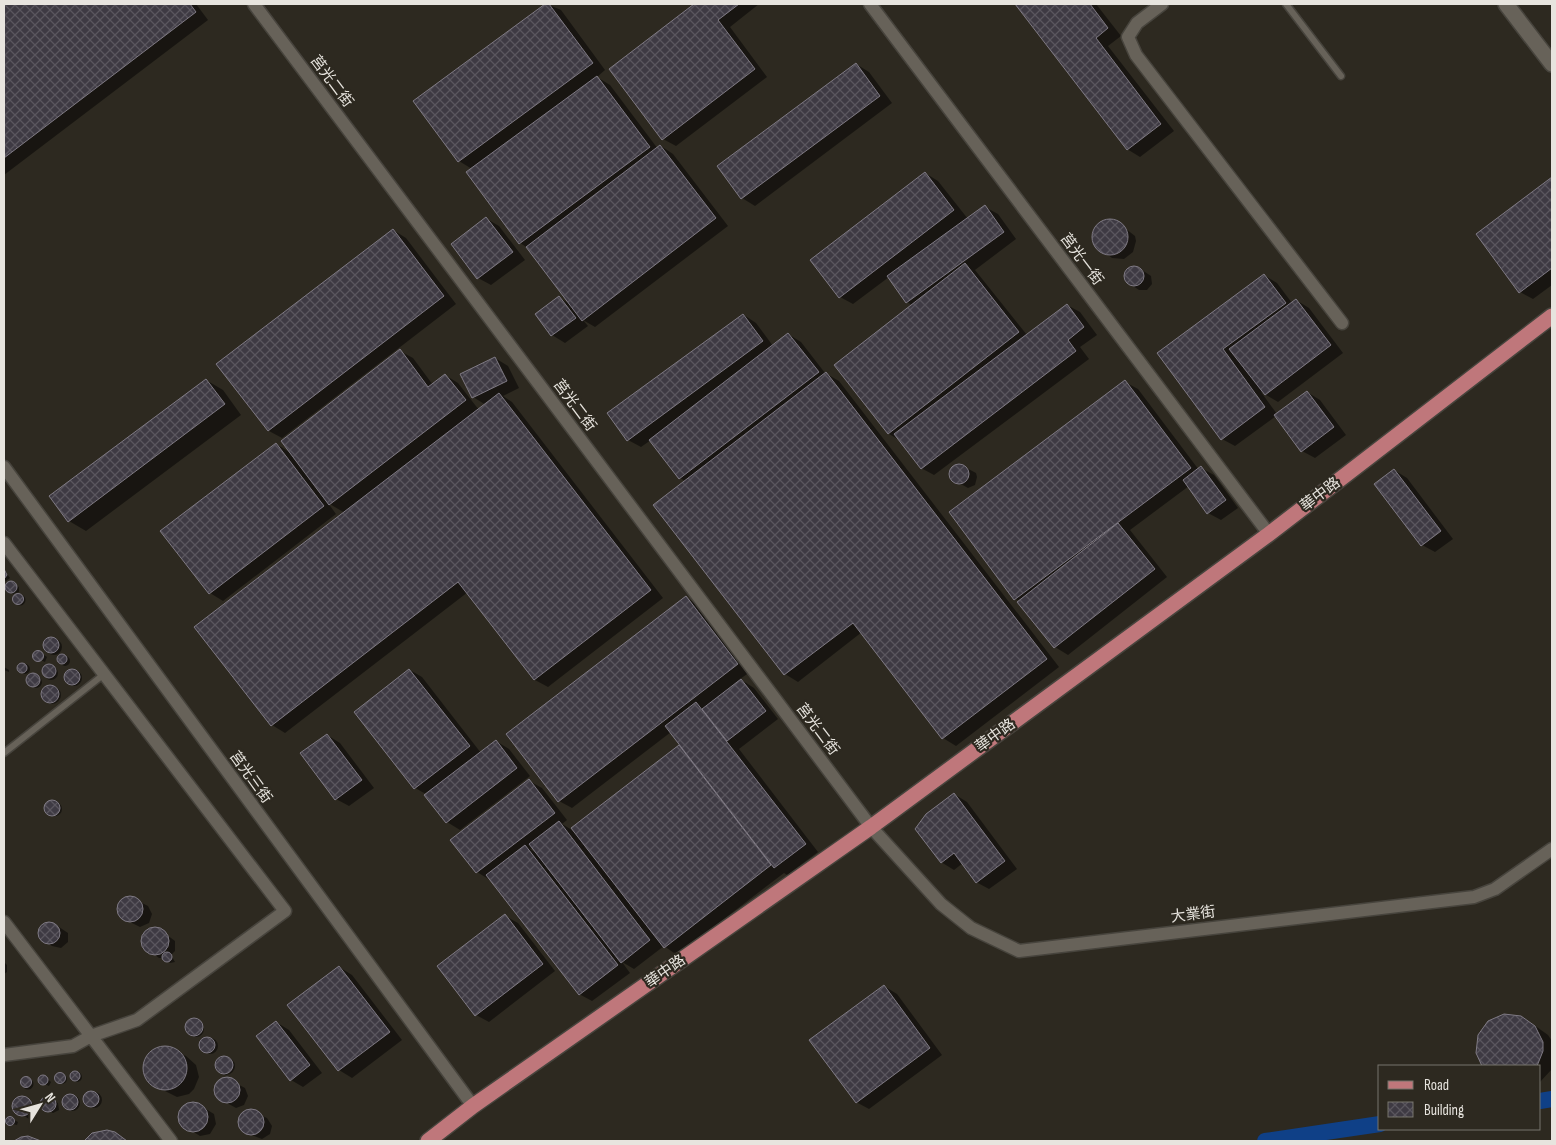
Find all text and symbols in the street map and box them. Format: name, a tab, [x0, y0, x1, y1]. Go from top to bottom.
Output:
street label: 莒光二街	[306, 52, 357, 111]
street label: 莒光一街	[1056, 230, 1107, 289]
street label: 莒光二街	[549, 376, 600, 435]
street label: 華中路	[1297, 473, 1344, 516]
street label: 莒光二街	[792, 700, 843, 759]
street label: 華中路	[972, 714, 1019, 756]
street label: 莒光三街	[225, 747, 276, 807]
street label: 大業街	[1170, 902, 1217, 927]
street label: 華中路	[641, 951, 689, 992]
legend	[1378, 1065, 1541, 1130]
text: Road	[1424, 1076, 1449, 1095]
north arrow	[15, 1080, 65, 1130]
text: N	[41, 1089, 59, 1106]
text: Building	[1424, 1101, 1464, 1120]

